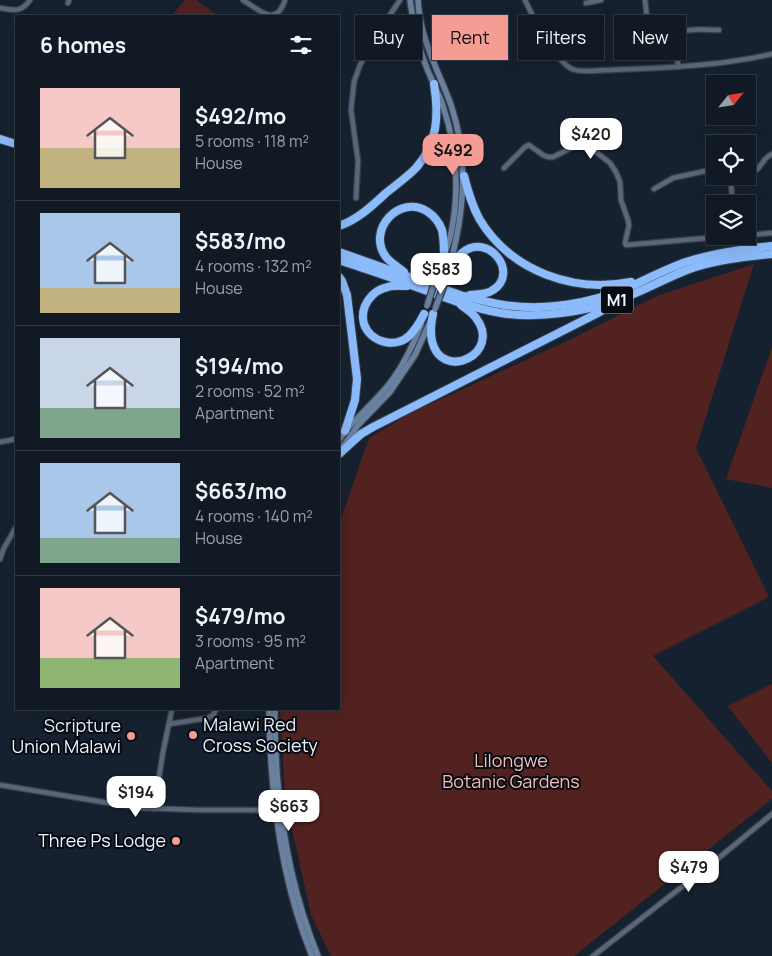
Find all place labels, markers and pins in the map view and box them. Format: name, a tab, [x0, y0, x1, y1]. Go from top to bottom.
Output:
pin: $420	[561, 118, 621, 160]
pin: $492	[423, 134, 483, 176]
pin: $583	[411, 252, 471, 295]
place label: Malawi Red Cross Society	[203, 712, 318, 757]
place label: Scripture Union Malawi	[12, 713, 121, 758]
marker: Malawi Red Cross Society	[187, 729, 199, 741]
marker: Scripture Union Malawi	[125, 730, 137, 742]
pin: $194	[106, 776, 166, 818]
pin: $663	[259, 790, 319, 832]
place label: Three Ps Lodge	[38, 828, 166, 852]
marker: Three Ps Lodge	[170, 835, 182, 847]
pin: $479	[659, 850, 719, 893]

